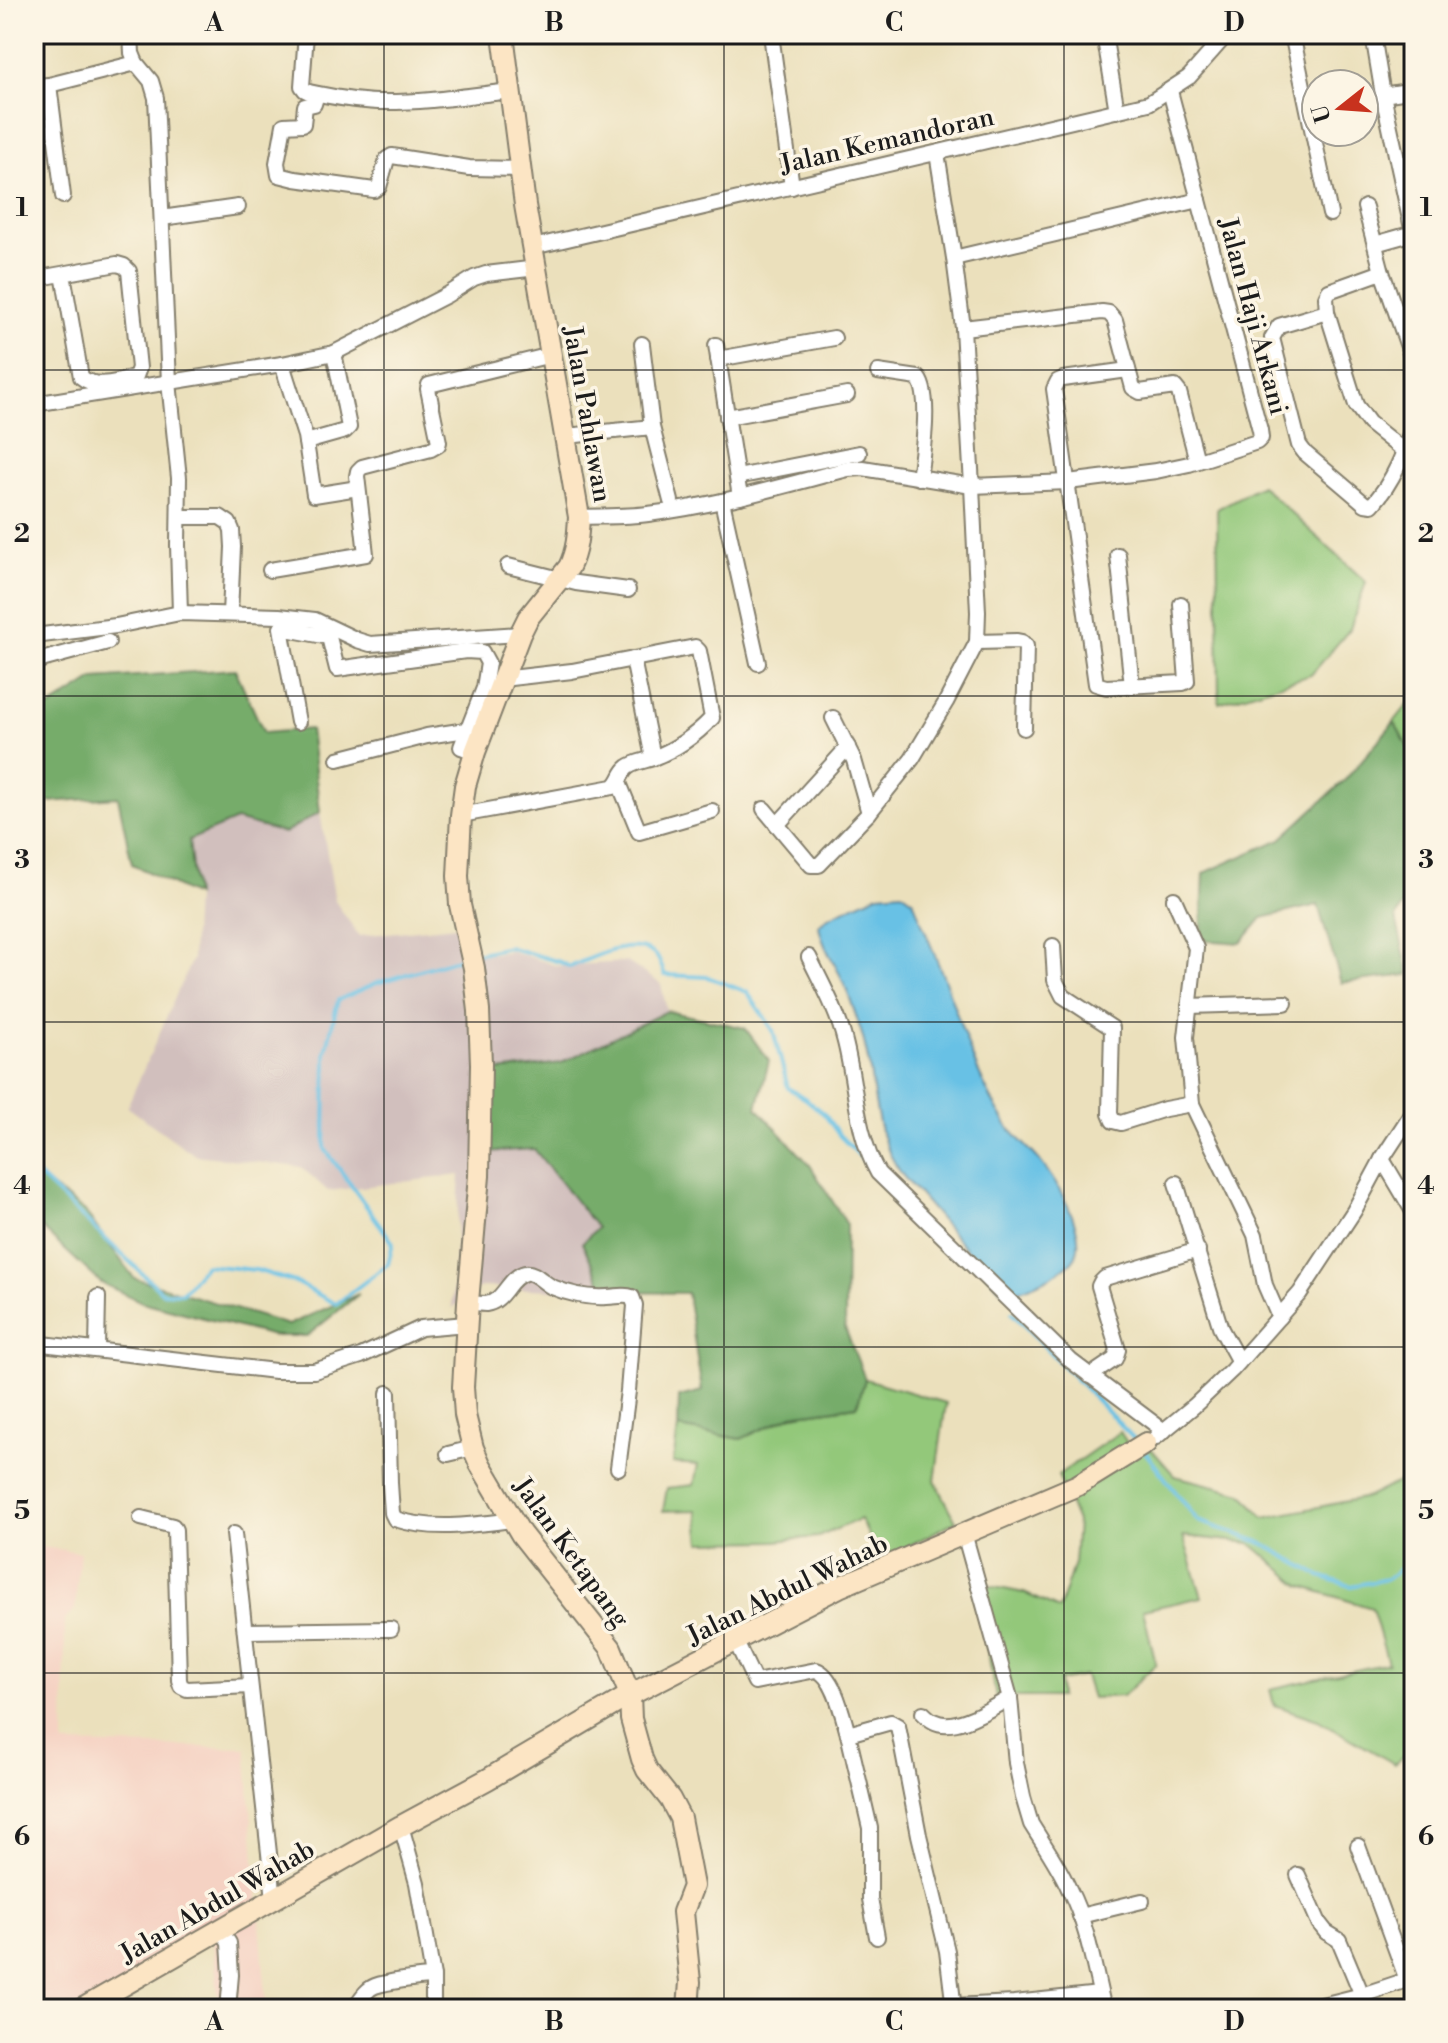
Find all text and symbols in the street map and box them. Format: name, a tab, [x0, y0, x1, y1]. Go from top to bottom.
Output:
text: A	[204, 7, 224, 39]
text: B	[544, 7, 564, 39]
text: C	[885, 7, 903, 39]
text: D	[1224, 7, 1244, 39]
north arrow	[1300, 68, 1380, 148]
street label: Jalan Kemandoran	[776, 101, 997, 181]
text: U	[1307, 101, 1338, 125]
text: 1	[16, 192, 29, 224]
text: 1	[1420, 192, 1433, 224]
street label: Jalan Haji Arkani	[1211, 213, 1295, 418]
street label: Jalan Pahlawan	[556, 323, 618, 505]
text: 2	[14, 518, 30, 550]
text: 2	[1418, 518, 1434, 550]
text: 3	[14, 844, 30, 876]
text: 3	[1418, 844, 1434, 876]
text: 4	[13, 1170, 31, 1202]
text: 4	[1417, 1170, 1435, 1202]
street label: Jalan Ketapang	[505, 1470, 637, 1634]
text: 5	[14, 1495, 30, 1527]
text: 5	[1418, 1495, 1434, 1527]
street label: Jalan Abdul Wahab	[681, 1527, 893, 1653]
text: 6	[14, 1821, 30, 1853]
text: 6	[1418, 1821, 1434, 1853]
street label: Jalan Abdul Wahab	[114, 1833, 320, 1971]
text: A	[204, 2006, 224, 2038]
text: B	[544, 2006, 564, 2038]
text: C	[885, 2006, 903, 2038]
text: D	[1224, 2006, 1244, 2038]

